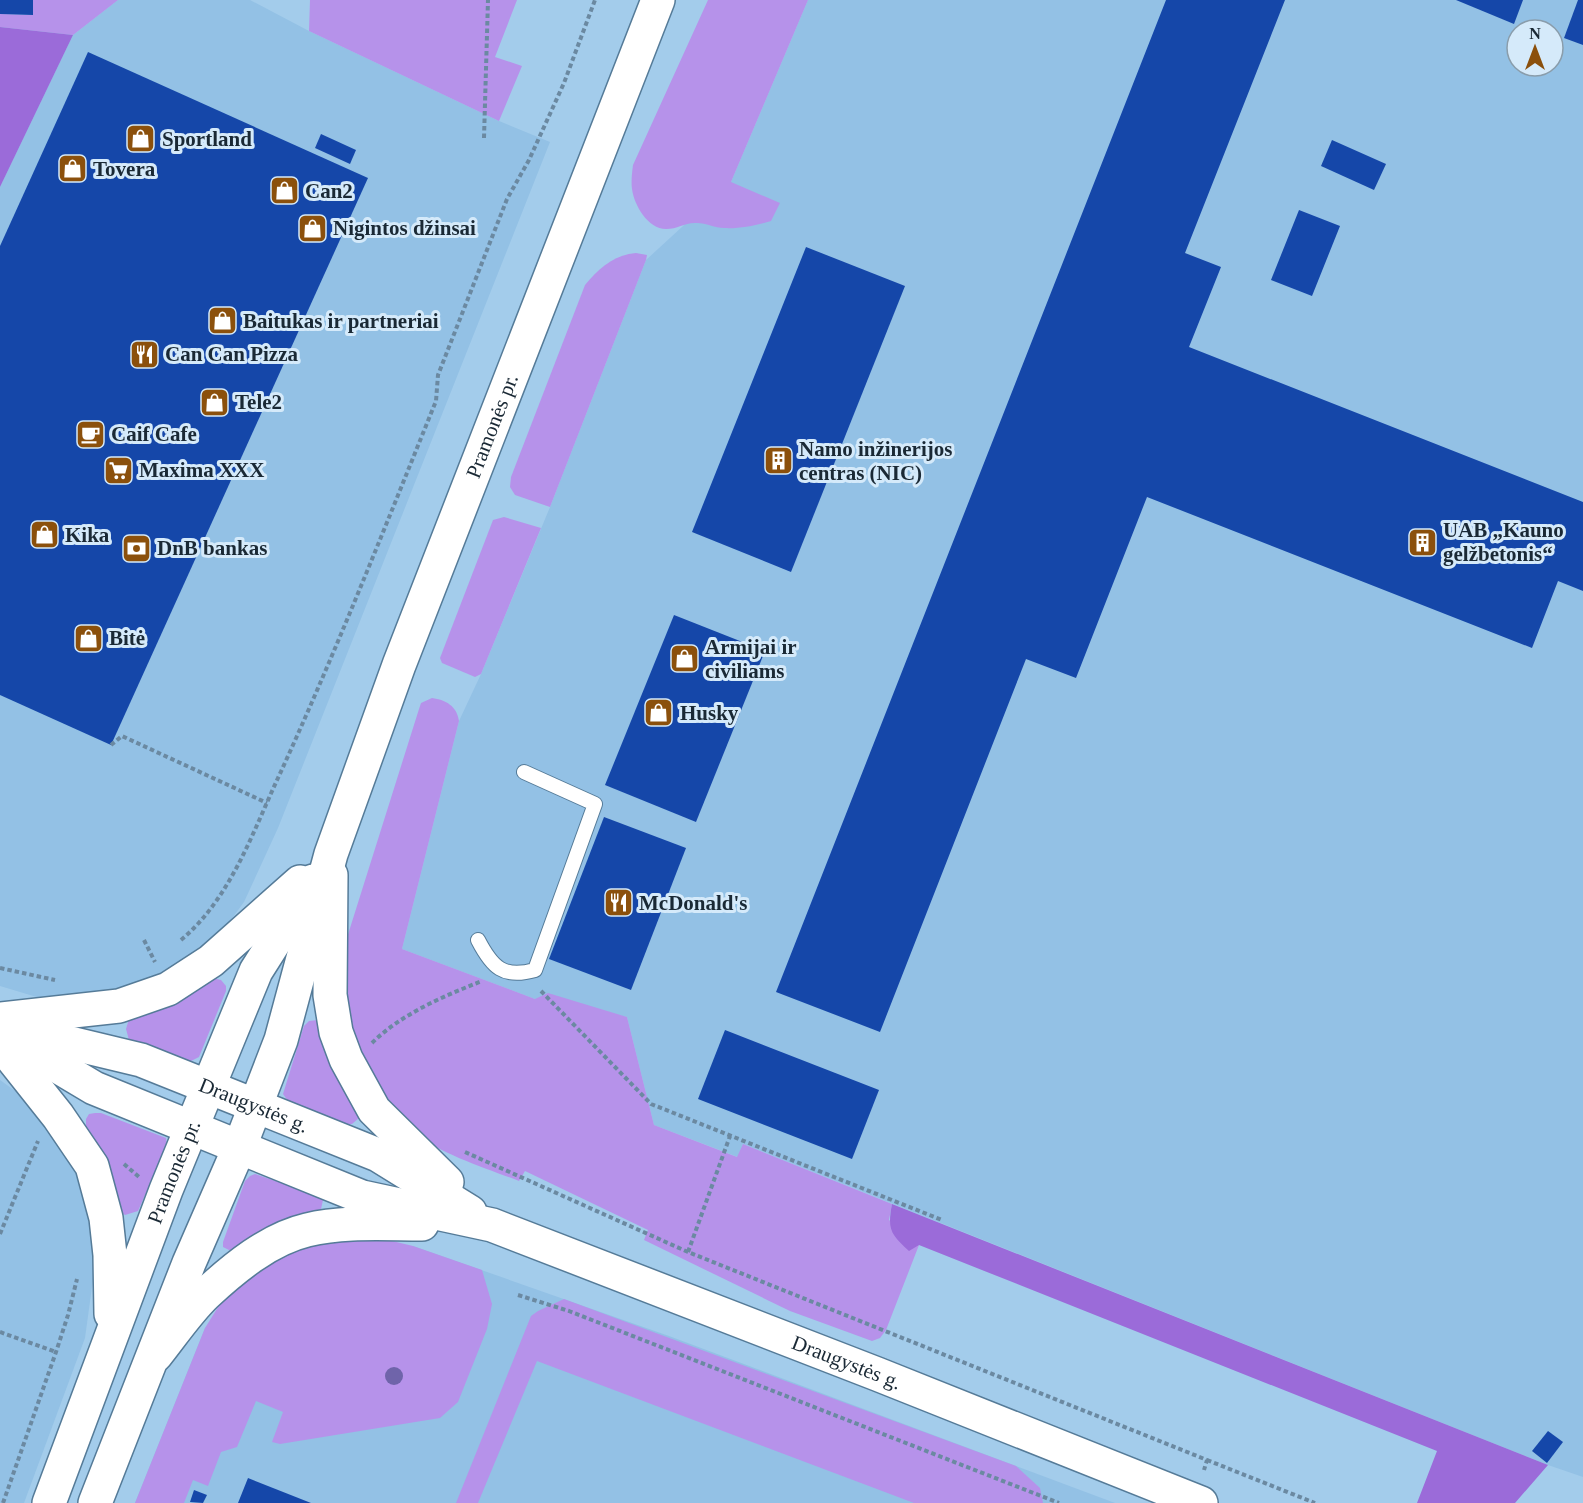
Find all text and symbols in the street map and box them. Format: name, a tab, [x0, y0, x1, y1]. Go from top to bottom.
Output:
north arrow	[1505, 18, 1565, 78]
text: N	[1529, 25, 1541, 42]
shop icon: Sportland	[125, 123, 157, 155]
place label: Sportland	[162, 127, 252, 151]
shop icon: Tovera	[56, 153, 88, 185]
place label: Tovera	[93, 157, 156, 181]
shop icon: Can2	[268, 175, 300, 207]
place label: Can2	[305, 179, 353, 203]
shop icon: Nigintos džinsai	[296, 212, 328, 244]
place label: Nigintos džinsai	[333, 216, 476, 240]
shop icon: Baitukas ir partneriai	[206, 305, 238, 337]
place label: Baitukas ir partneriai	[243, 309, 439, 333]
restaurant icon: Can Can Pizza	[128, 338, 160, 370]
place label: Can Can Pizza	[165, 342, 298, 366]
street label: Pramonės pr.	[461, 371, 523, 481]
shop icon: Tele2	[198, 386, 230, 418]
place label: Tele2	[235, 390, 282, 414]
cafe icon: Caif Cafe	[74, 418, 106, 450]
place label: Caif Cafe	[111, 422, 197, 446]
place label: Namo inžinerijos centras (NIC)	[799, 437, 952, 485]
building icon: Namo inžinerijos centras (NIC)	[762, 445, 794, 477]
supermarket icon: Maxima XXX	[102, 454, 134, 486]
place label: Maxima XXX	[139, 458, 264, 482]
place label: UAB „Kauno gelžbetonis“	[1443, 518, 1564, 566]
shop icon: Kika	[28, 519, 60, 551]
place label: Kika	[65, 523, 110, 547]
building icon: UAB „Kauno gelžbetonis“	[1406, 526, 1438, 558]
bank icon: DnB bankas	[120, 532, 152, 564]
place label: DnB bankas	[157, 536, 267, 560]
shop icon: Bitė	[72, 622, 104, 654]
place label: Bitė	[109, 626, 145, 650]
place label: Armijai ir civiliams	[705, 635, 797, 683]
shop icon: Armijai ir civiliams	[668, 643, 700, 675]
shop icon: Husky	[643, 697, 675, 729]
place label: Husky	[680, 701, 739, 725]
restaurant icon: McDonald's	[602, 887, 634, 919]
place label: McDonald's	[639, 891, 748, 915]
street label: Draugystės g.	[196, 1073, 312, 1138]
street label: Pramonės pr.	[143, 1116, 205, 1227]
street label: Draugystės g.	[788, 1330, 905, 1394]

